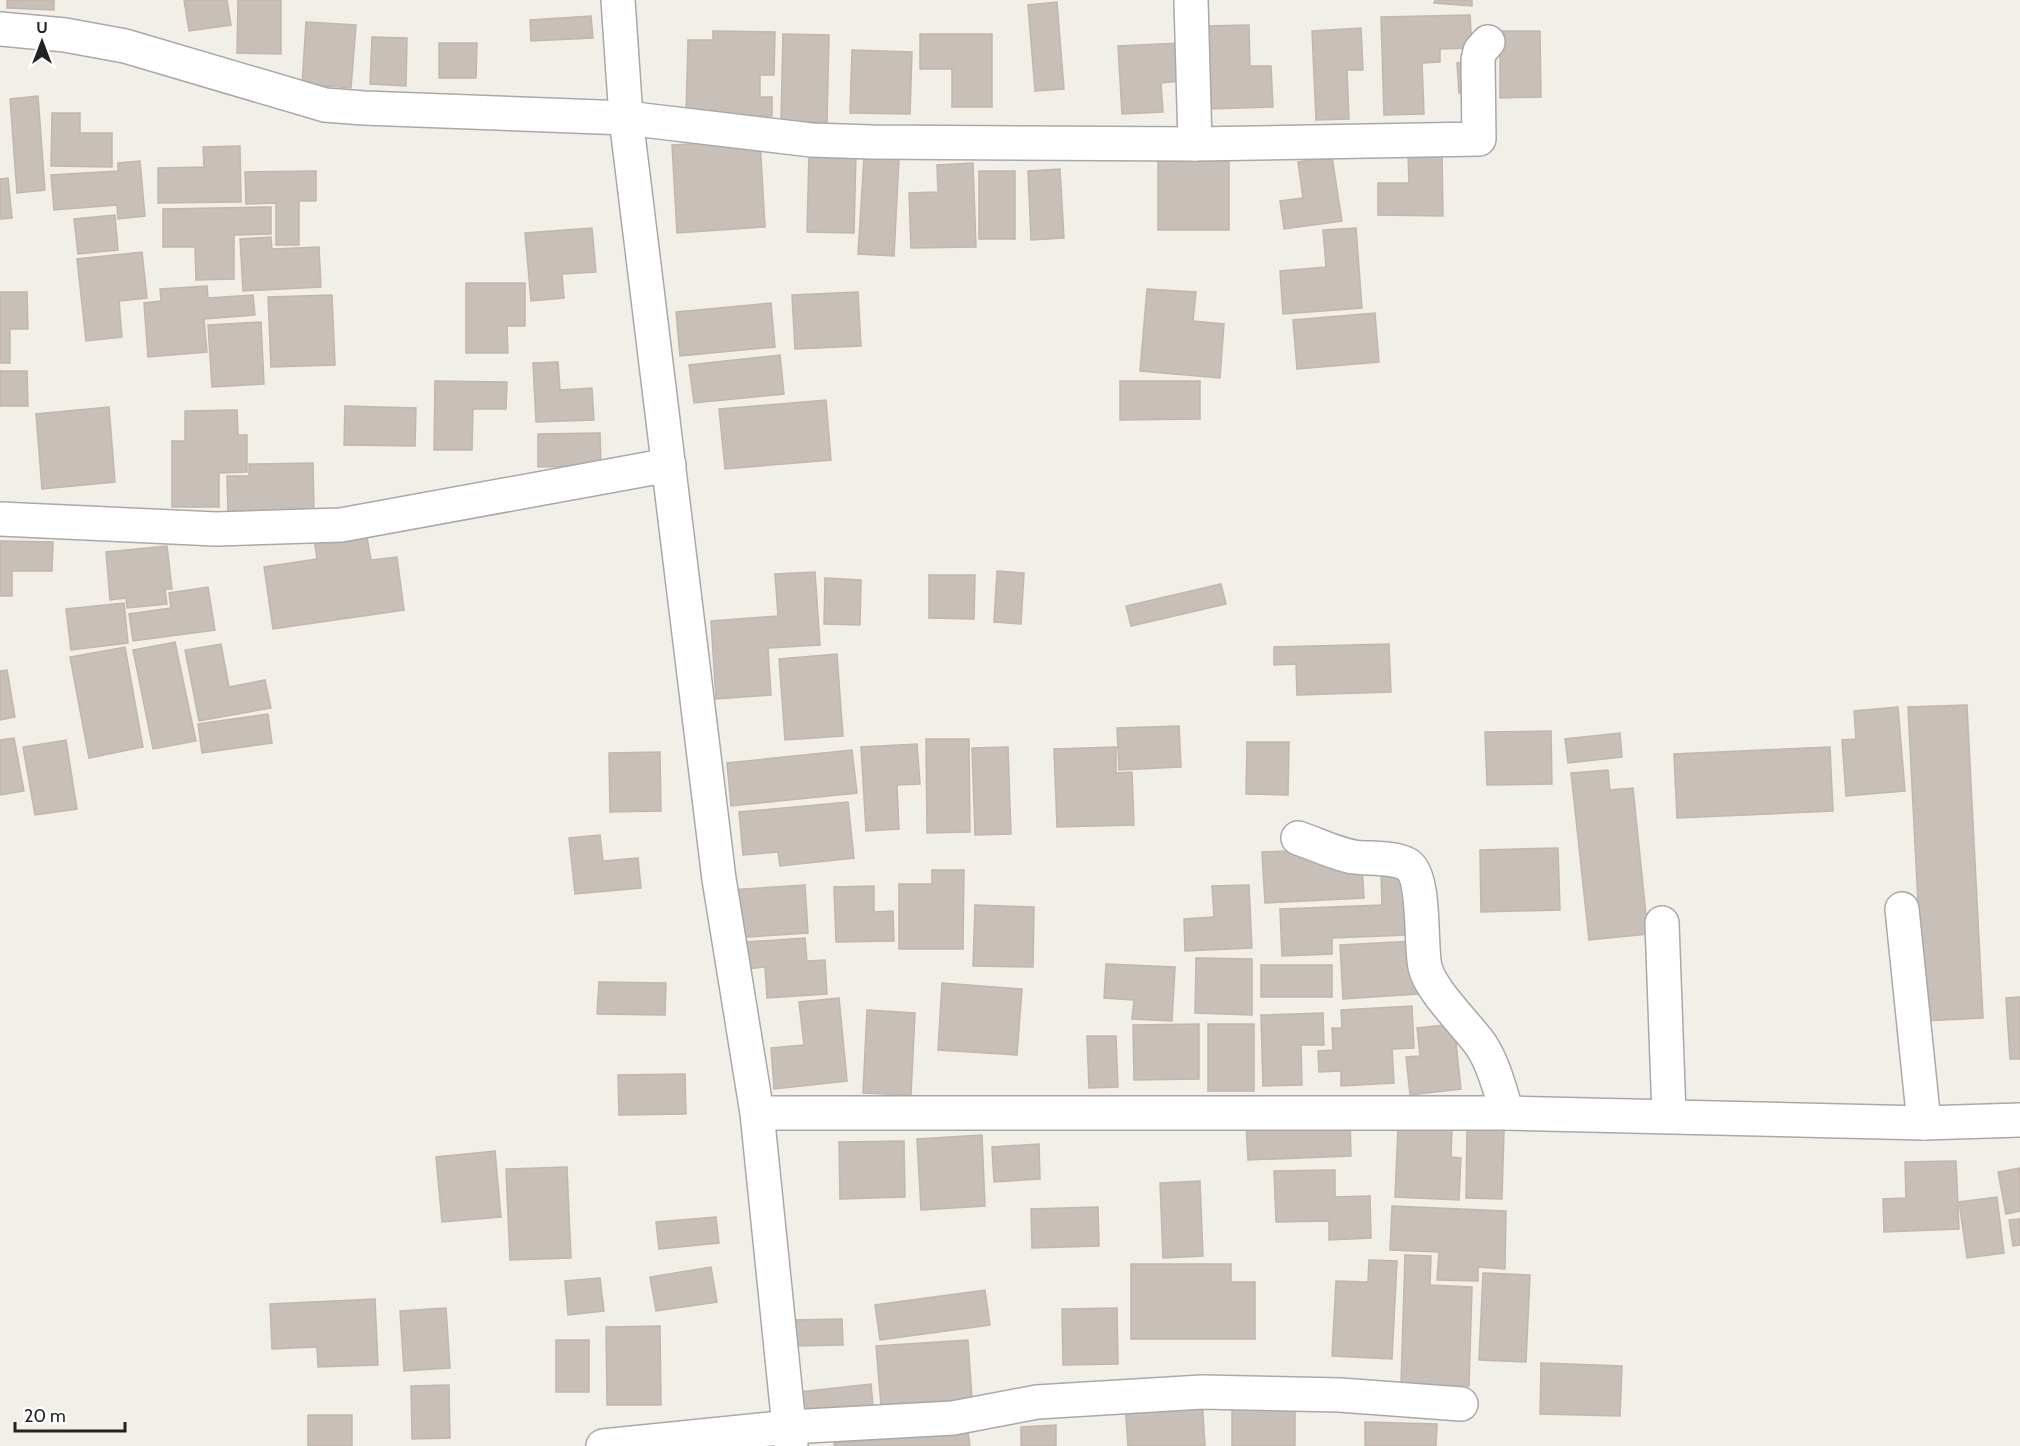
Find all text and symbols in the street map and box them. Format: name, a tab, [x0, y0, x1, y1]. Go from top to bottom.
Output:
north arrow	[12, 12, 72, 72]
text: U	[36, 18, 48, 37]
scale bar	[15, 1395, 124, 1433]
text: 20 m	[24, 1405, 66, 1427]

